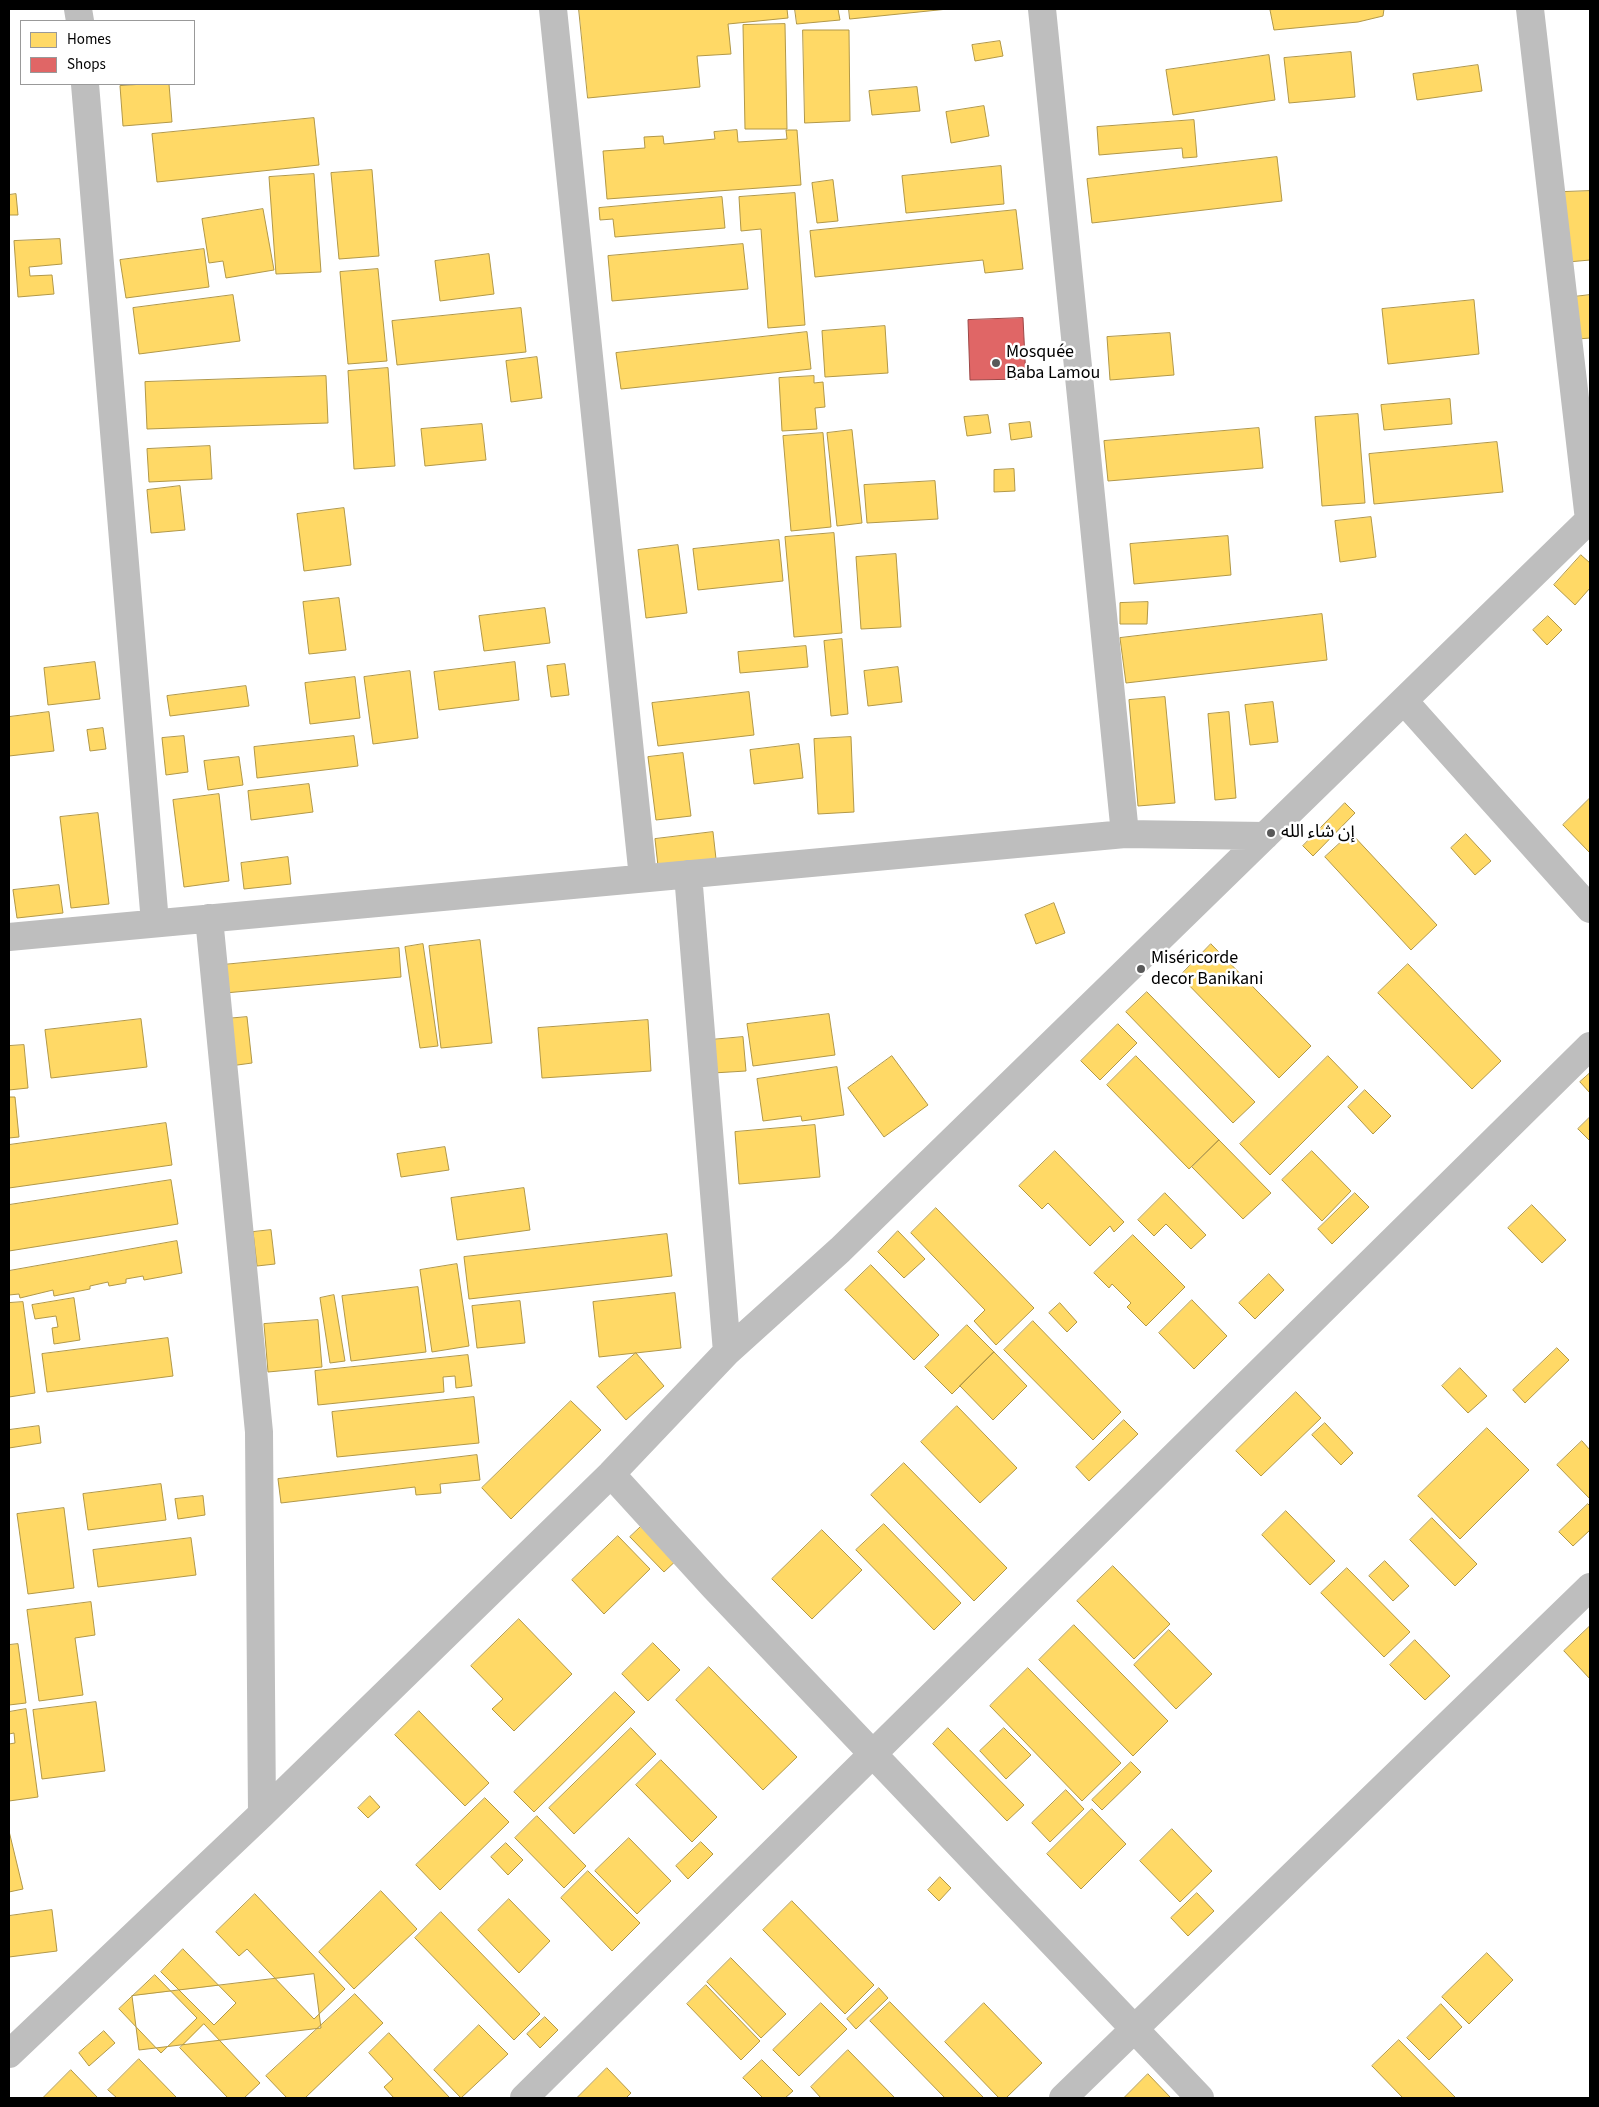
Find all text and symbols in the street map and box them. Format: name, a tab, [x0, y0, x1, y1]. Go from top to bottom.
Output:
legend	[20, 20, 195, 85]
text: Homes	[67, 29, 111, 50]
text: Shops	[67, 54, 106, 75]
place label: Mosquée Baba Lamou	[1006, 342, 1100, 384]
marker: Mosquée Baba Lamou	[990, 357, 1002, 369]
place label: إن شاء الله	[1281, 822, 1355, 844]
marker: إن شاء الله	[1265, 827, 1277, 839]
place label: Miséricorde decor Banikani	[1151, 948, 1263, 991]
marker: Miséricorde decor Banikani	[1135, 963, 1147, 975]

